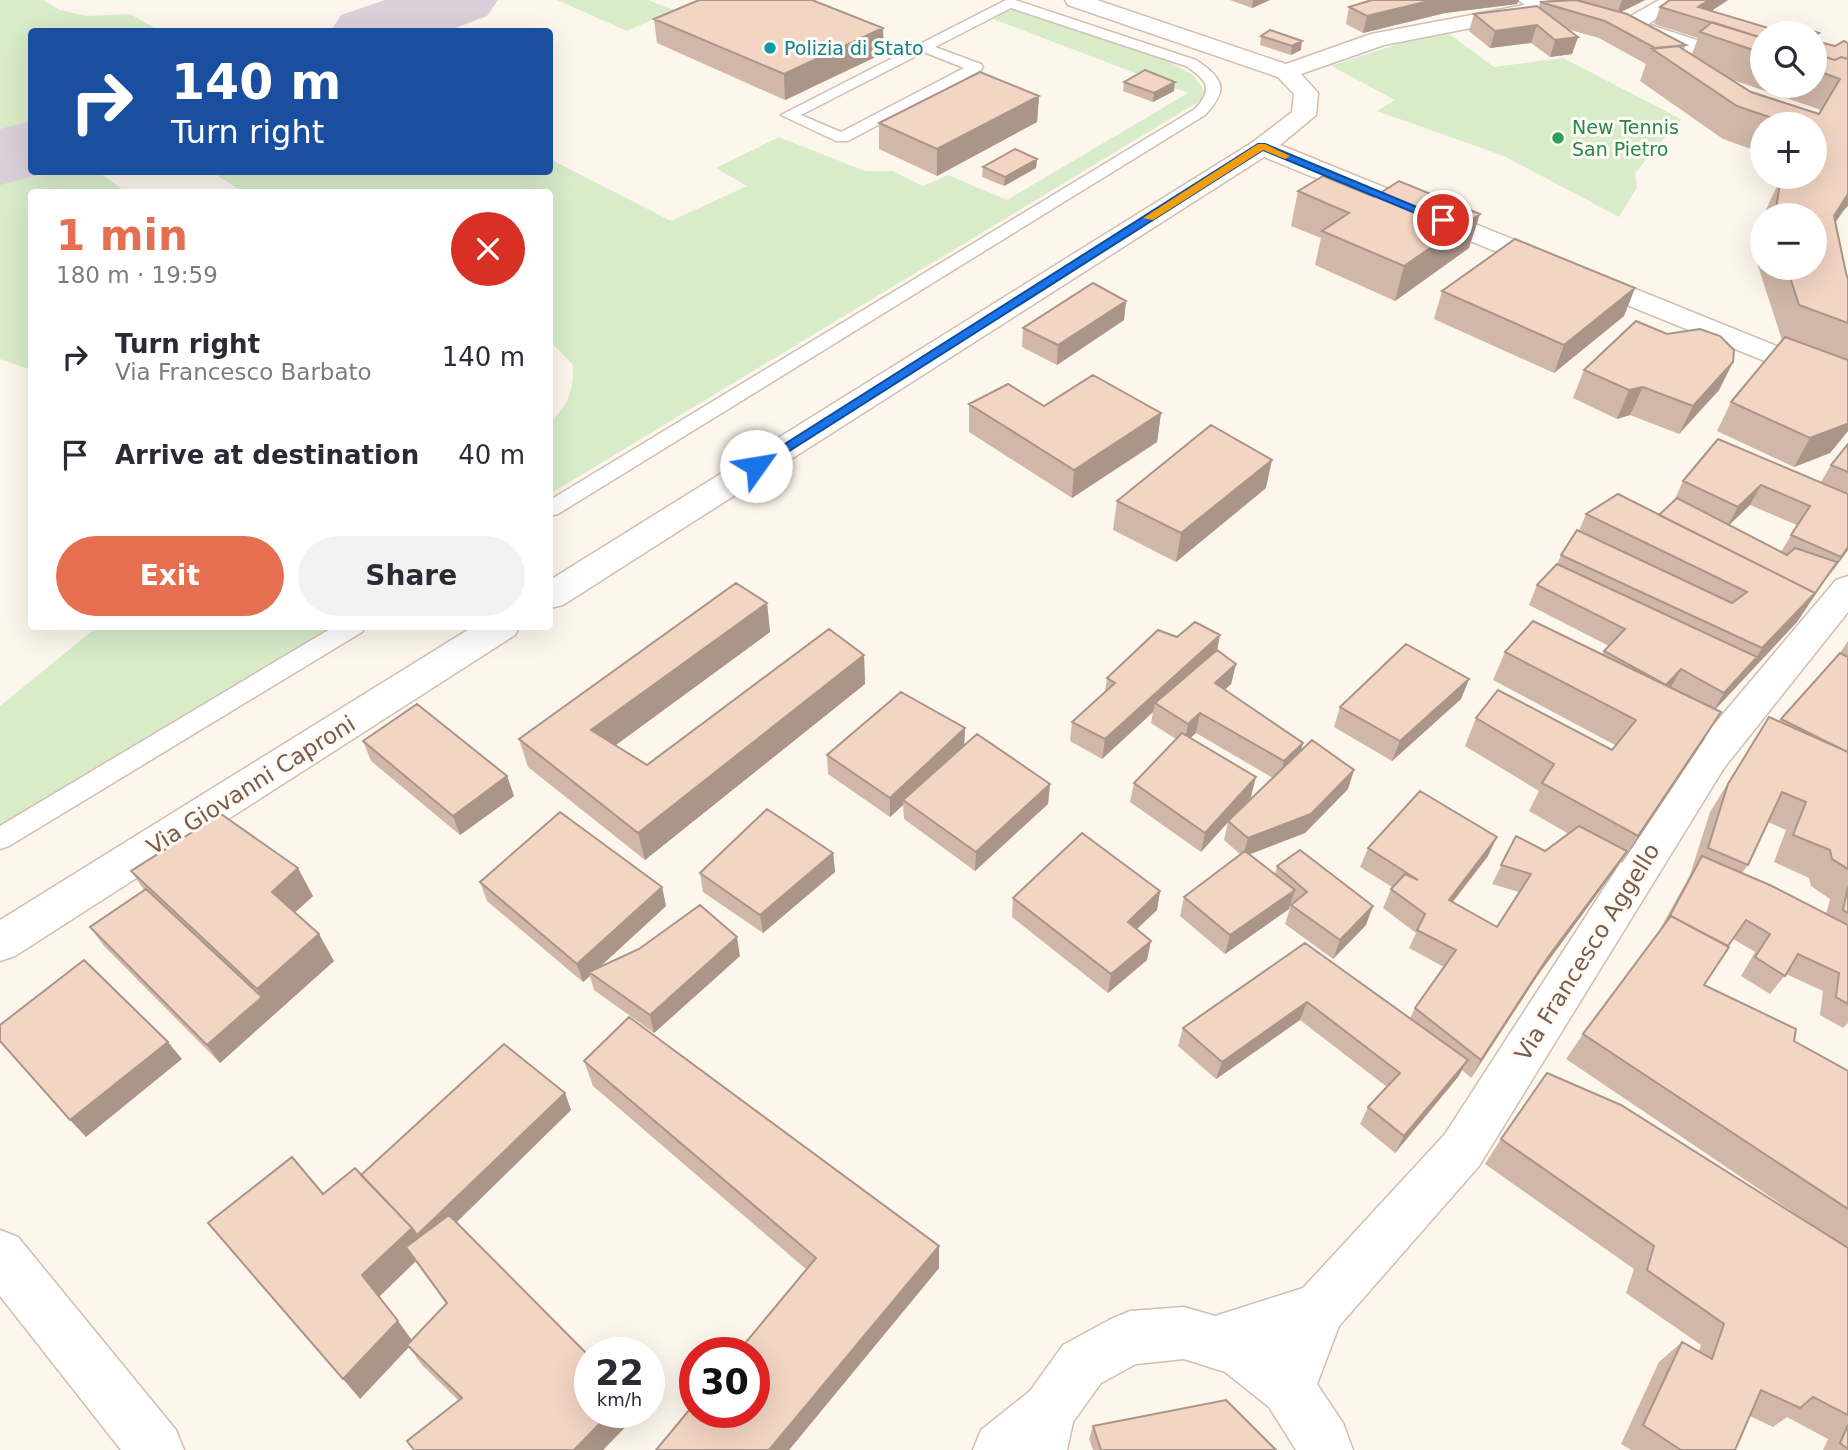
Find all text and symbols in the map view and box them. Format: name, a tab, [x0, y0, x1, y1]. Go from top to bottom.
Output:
map controls	[1750, 21, 1827, 280]
button: search	[1750, 21, 1827, 98]
place label: Polizia di Stato	[784, 37, 924, 59]
marker: Polizia di Stato	[762, 40, 778, 56]
text: 140 m	[171, 54, 341, 111]
icon: right	[56, 56, 147, 147]
button: +	[1750, 112, 1827, 189]
text: Turn right	[171, 113, 324, 151]
place label: New Tennis San Pietro	[1572, 116, 1679, 160]
marker: New Tennis San Pietro	[1550, 130, 1566, 146]
pin	[1413, 190, 1473, 250]
icon: arrive	[1424, 201, 1462, 239]
button: −	[1750, 203, 1827, 280]
text: 1 min	[56, 211, 188, 260]
button: close	[451, 212, 525, 286]
text: 180 m · 19:59	[56, 262, 218, 288]
text: Turn right	[115, 329, 260, 359]
icon: right	[56, 338, 94, 376]
text: 140 m	[442, 342, 525, 372]
text: Via Francesco Barbato	[115, 359, 372, 385]
position arrow	[719, 429, 793, 503]
icon: arrive	[56, 436, 94, 474]
text: Arrive at destination	[115, 440, 419, 470]
text: 40 m	[458, 440, 525, 470]
button: Exit	[56, 536, 284, 616]
button: Share	[298, 536, 525, 616]
street label: Via Giovanni Caproni	[142, 710, 360, 860]
street label: Via Francesco Aggello	[1509, 838, 1665, 1066]
speed limit sign: 30	[679, 1337, 770, 1428]
text: 22	[595, 1353, 644, 1393]
text: km/h	[597, 1389, 642, 1410]

